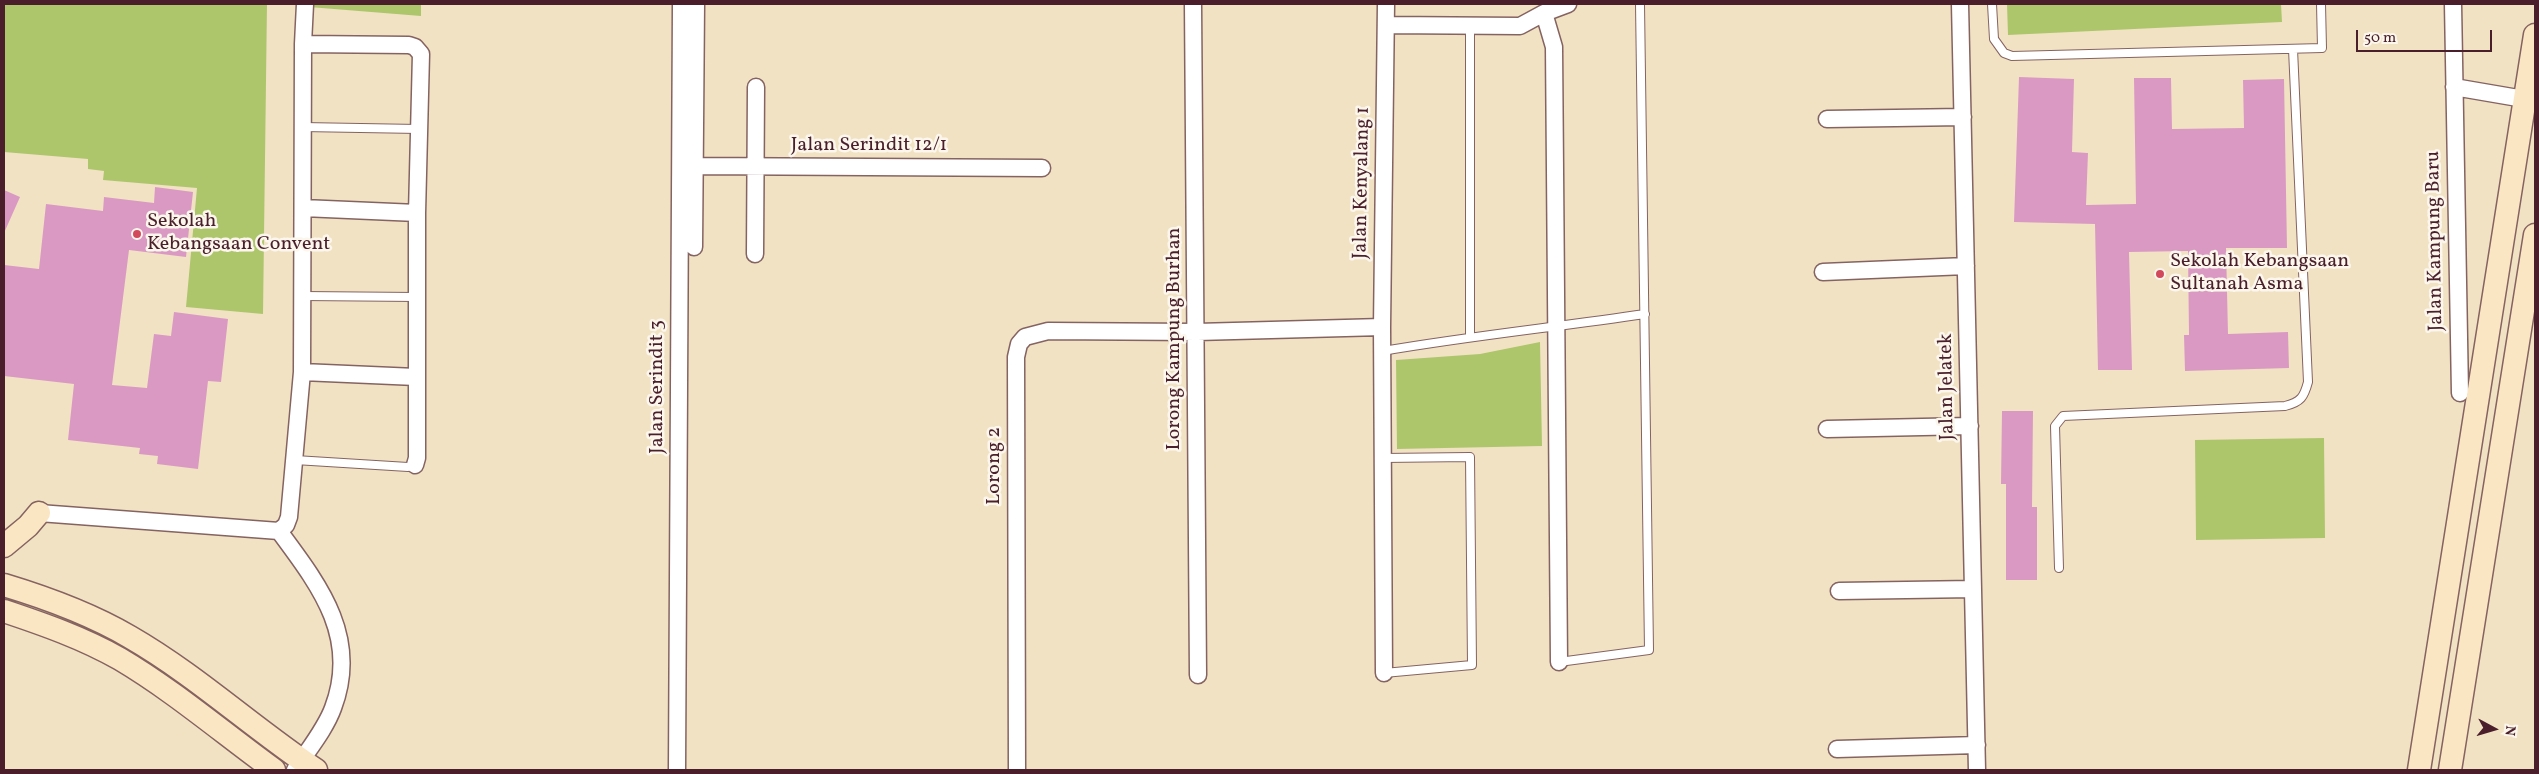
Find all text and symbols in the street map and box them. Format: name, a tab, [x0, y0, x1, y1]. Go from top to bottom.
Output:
scale bar	[2359, 20, 2495, 52]
text: 50 m	[2364, 28, 2396, 49]
street label: Jalan Kenyalang 1	[1350, 107, 1376, 259]
street label: Jalan Serindit 12/1	[791, 134, 947, 158]
street label: Jalan Kampung Baru	[2422, 150, 2450, 332]
place label: Sekolah Kebangsaan Convent	[147, 210, 330, 257]
street label: Lorong Kampung Burhan	[1163, 227, 1187, 451]
marker: Sekolah Kebangsaan Convent	[131, 228, 143, 240]
place label: Sekolah Kebangsaan Sultanah Asma	[2170, 250, 2349, 297]
marker: Sekolah Kebangsaan Sultanah Asma	[2154, 268, 2166, 280]
street label: Jalan Serindit 3	[646, 320, 670, 454]
street label: Jalan Jelatek	[1935, 333, 1961, 441]
street label: Lorong 2	[983, 427, 1007, 505]
north arrow	[2469, 704, 2519, 754]
text: N	[2499, 725, 2519, 737]

